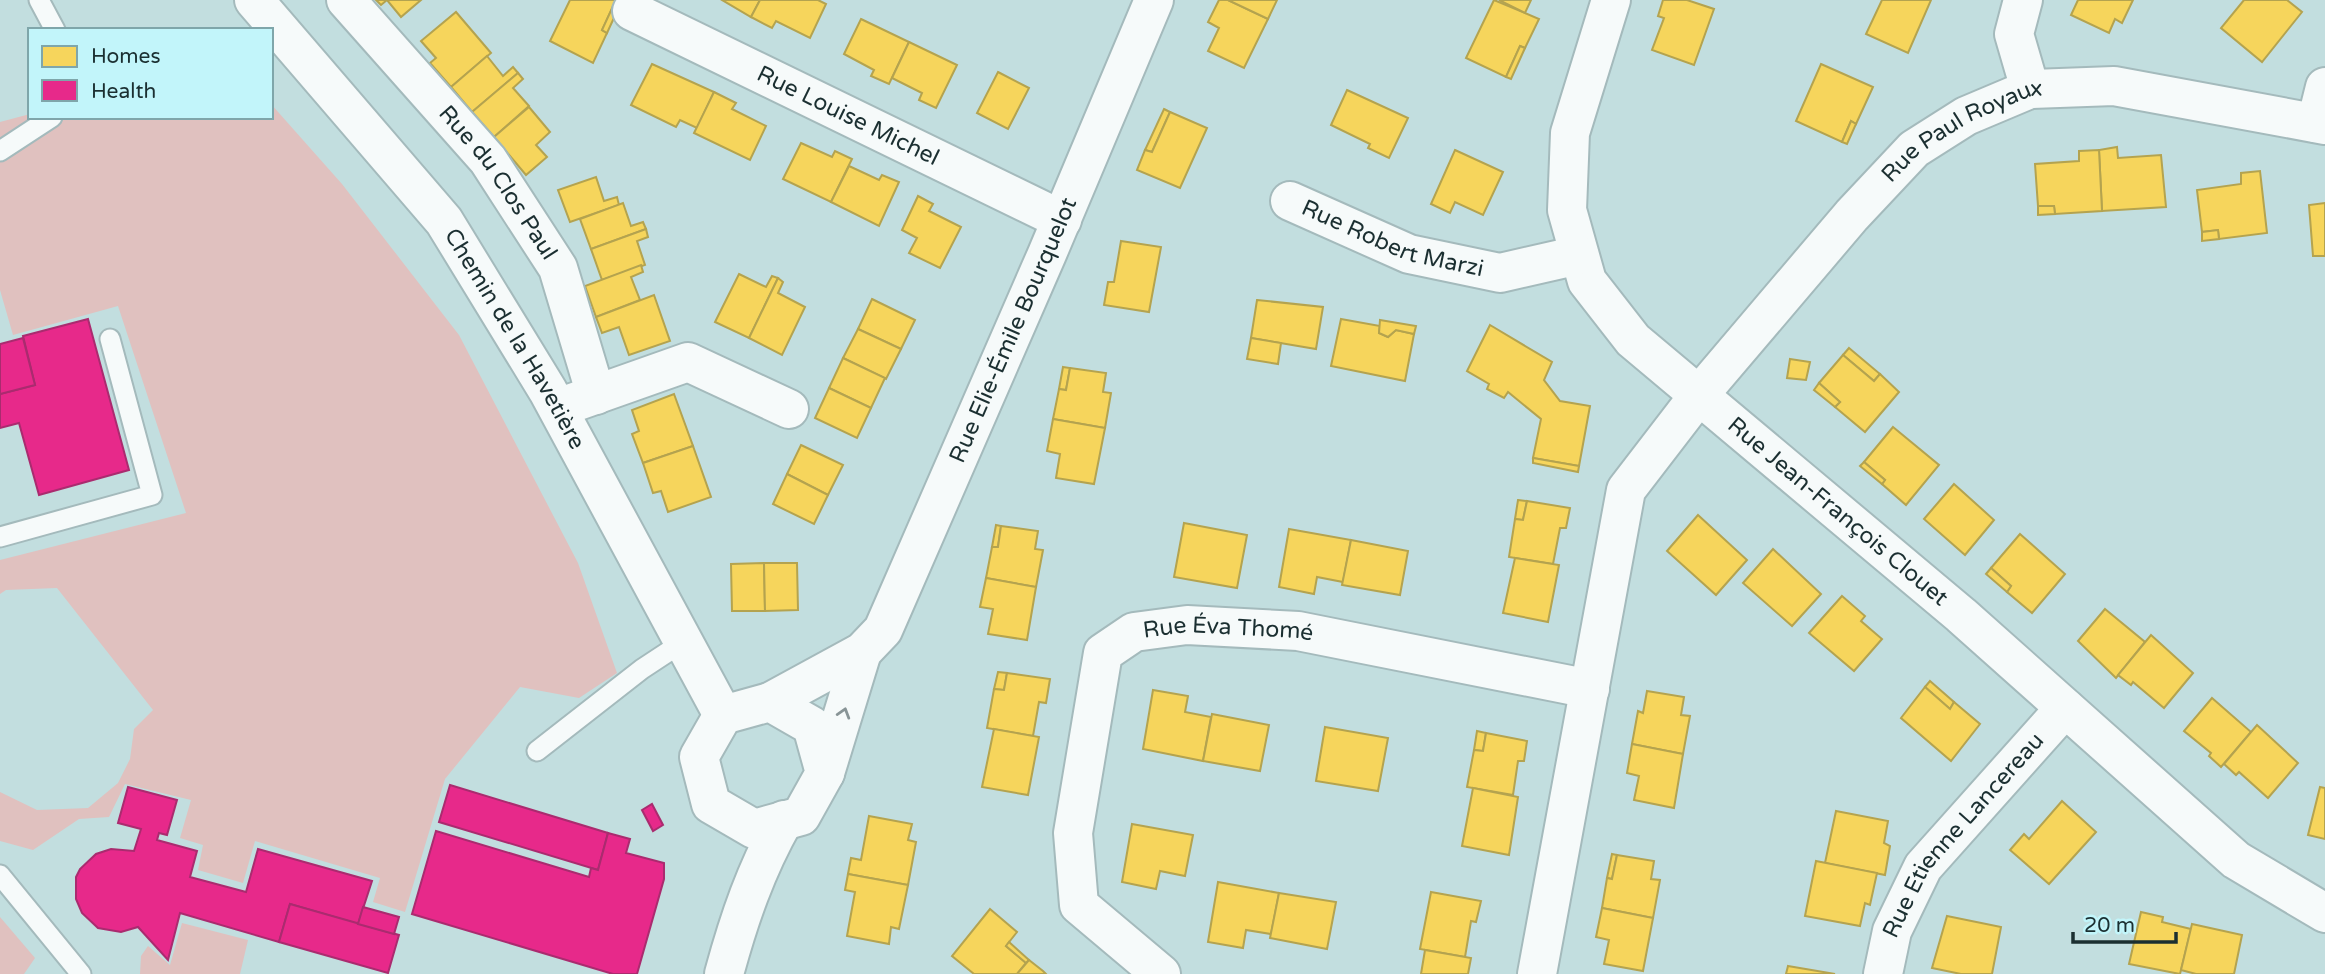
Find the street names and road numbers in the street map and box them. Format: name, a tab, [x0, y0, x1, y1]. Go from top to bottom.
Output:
street label: Rue Louise Michel	[752, 60, 944, 172]
street label: Rue Paul Royaux	[1876, 75, 2043, 188]
street label: Rue du Clos Paul	[432, 100, 563, 265]
street label: Rue Elie-Émile Bourquelot	[944, 193, 1083, 467]
street label: Rue Robert Marzi	[1297, 194, 1486, 283]
street label: Chemin de la Havetière	[438, 223, 591, 454]
street label: Rue Jean-François Clouet	[1722, 411, 1954, 612]
street label: Rue Éva Thomé	[1141, 611, 1316, 648]
street label: Rue Etienne Lancereau	[1877, 727, 2050, 942]

